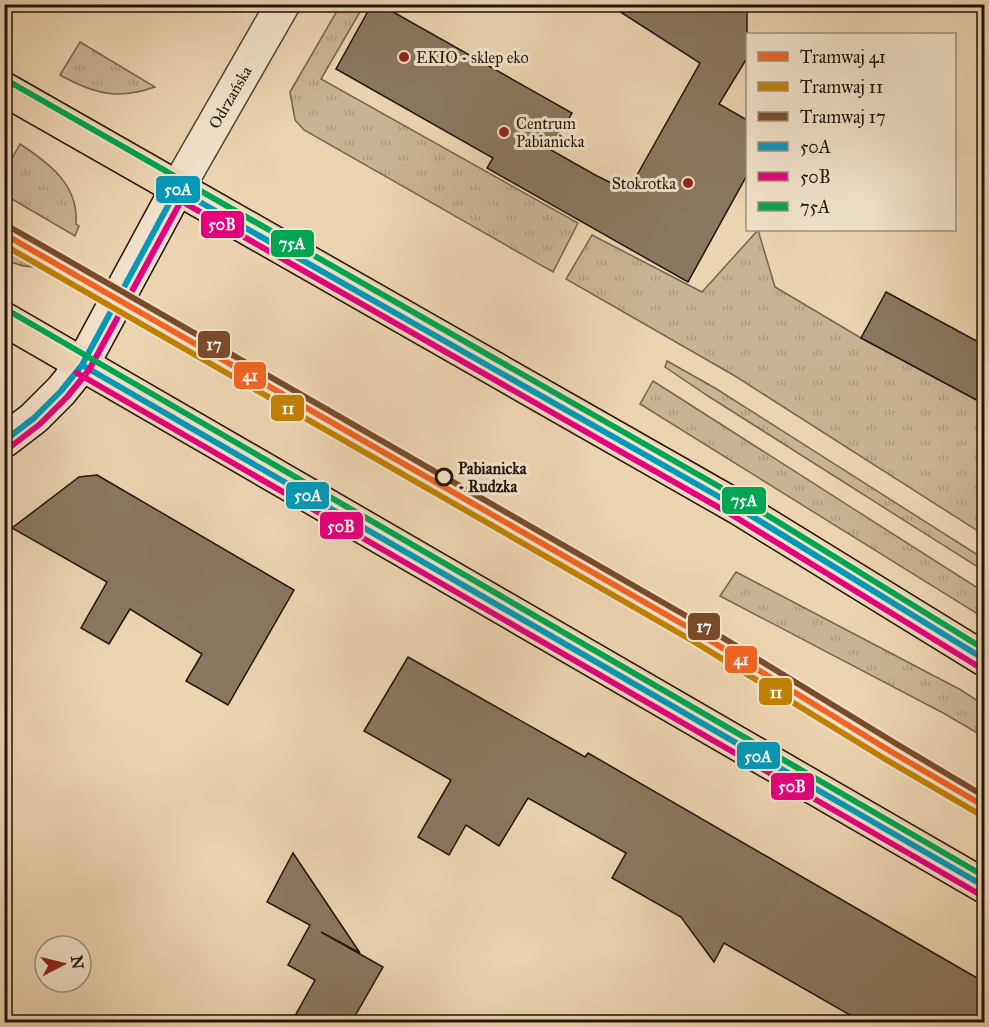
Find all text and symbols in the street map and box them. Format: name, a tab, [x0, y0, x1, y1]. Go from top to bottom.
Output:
legend	[746, 33, 956, 231]
text: Tramwaj 41	[800, 46, 886, 68]
place label: EKIO - sklep eko	[416, 48, 529, 67]
marker: EKIO - sklep eko	[397, 50, 411, 64]
street label: Odrzańska	[205, 62, 256, 132]
text: Tramwaj 11	[800, 76, 883, 98]
text: Tramwaj 17	[800, 106, 886, 128]
place label: Centrum Pabianicka	[516, 114, 585, 151]
marker: Centrum Pabianicka	[497, 125, 511, 139]
text: 50A	[800, 136, 831, 158]
text: 50B	[800, 166, 831, 188]
place label: Stokrotka	[612, 174, 676, 193]
line badge: 50A	[155, 175, 201, 204]
marker: Stokrotka	[681, 176, 695, 190]
text: 50A	[164, 180, 192, 199]
text: 75A	[800, 196, 830, 218]
line badge: 50B	[200, 210, 245, 239]
text: 50B	[208, 215, 236, 234]
line badge: 75A	[270, 229, 315, 258]
text: 75A	[279, 234, 306, 253]
line badge: 17	[197, 330, 231, 359]
text: 17	[207, 335, 222, 354]
line badge: 41	[233, 361, 267, 390]
text: 41	[242, 366, 258, 386]
line badge: 11	[270, 394, 305, 422]
text: 11	[282, 399, 295, 418]
place label: Pabianicka - Rudzka	[458, 459, 528, 496]
marker: Pabianicka - Rudzka	[435, 468, 453, 486]
line badge: 50A	[285, 481, 330, 510]
text: 50A	[294, 486, 322, 505]
line badge: 75A	[721, 486, 767, 515]
text: 75A	[731, 491, 758, 510]
line badge: 50B	[319, 511, 364, 540]
text: 50B	[327, 517, 355, 536]
line badge: 17	[687, 612, 721, 641]
text: 17	[697, 617, 712, 636]
line badge: 41	[724, 645, 758, 674]
text: 41	[733, 650, 749, 670]
line badge: 11	[758, 677, 793, 706]
text: 11	[770, 683, 783, 702]
line badge: 50A	[736, 741, 781, 770]
text: 50A	[744, 747, 772, 766]
line badge: 50B	[770, 772, 815, 801]
text: 50B	[778, 777, 806, 796]
north arrow	[33, 934, 93, 994]
text: N	[67, 954, 88, 971]

